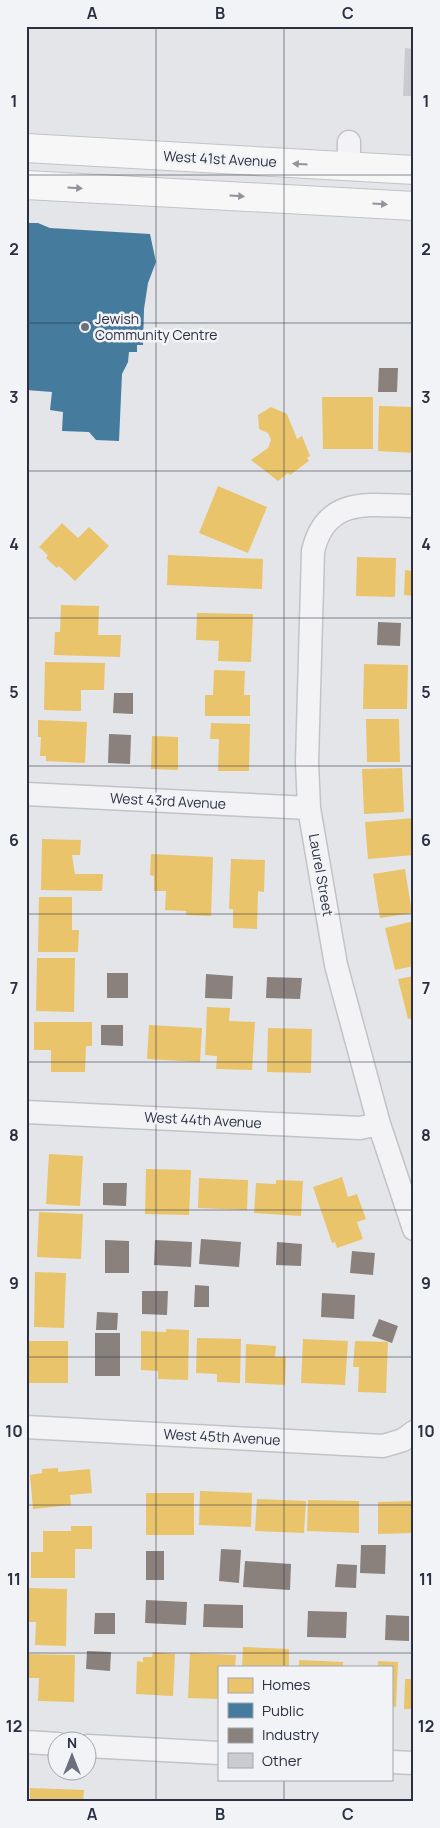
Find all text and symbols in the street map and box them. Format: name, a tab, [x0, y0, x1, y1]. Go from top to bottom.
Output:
text: A	[87, 2, 98, 24]
text: B	[215, 2, 225, 24]
text: C	[342, 2, 354, 24]
text: 1	[10, 90, 18, 112]
text: 1	[422, 90, 430, 112]
street label: West 41st Avenue	[163, 146, 277, 171]
one-way arrow	[292, 160, 308, 168]
one-way arrow	[67, 184, 83, 192]
one-way arrow	[229, 193, 245, 201]
one-way arrow	[373, 200, 389, 208]
text: 2	[9, 238, 19, 260]
text: 2	[421, 238, 431, 260]
place label: Jewish Community Centre	[95, 309, 218, 344]
marker: Jewish Community Centre	[79, 321, 91, 333]
text: 3	[9, 386, 19, 408]
text: 3	[421, 386, 431, 408]
text: 4	[9, 533, 19, 555]
text: 4	[421, 533, 431, 555]
text: 5	[9, 681, 19, 703]
text: 5	[421, 681, 431, 703]
street label: West 43rd Avenue	[110, 788, 227, 813]
text: 6	[9, 829, 19, 851]
text: 6	[421, 829, 431, 851]
street label: Laurel Street	[305, 832, 338, 918]
text: 7	[10, 977, 18, 999]
text: 7	[422, 977, 430, 999]
street label: West 44th Avenue	[144, 1107, 262, 1132]
text: 8	[9, 1124, 19, 1146]
text: 8	[421, 1124, 431, 1146]
text: 9	[9, 1272, 19, 1294]
text: 9	[421, 1272, 431, 1294]
text: 10	[5, 1420, 23, 1442]
text: 10	[417, 1420, 435, 1442]
street label: West 45th Avenue	[163, 1424, 281, 1449]
text: 11	[7, 1568, 21, 1590]
text: 11	[419, 1568, 433, 1590]
legend	[218, 1666, 392, 1780]
text: Homes	[262, 1674, 311, 1695]
text: Public	[262, 1700, 304, 1721]
text: 12	[6, 1715, 22, 1737]
text: 12	[418, 1715, 434, 1737]
text: Industry	[262, 1724, 319, 1745]
north arrow	[48, 1730, 98, 1780]
text: N	[67, 1733, 77, 1752]
text: Other	[262, 1750, 303, 1771]
text: A	[87, 1803, 98, 1825]
text: B	[215, 1803, 225, 1825]
text: C	[342, 1803, 354, 1825]

